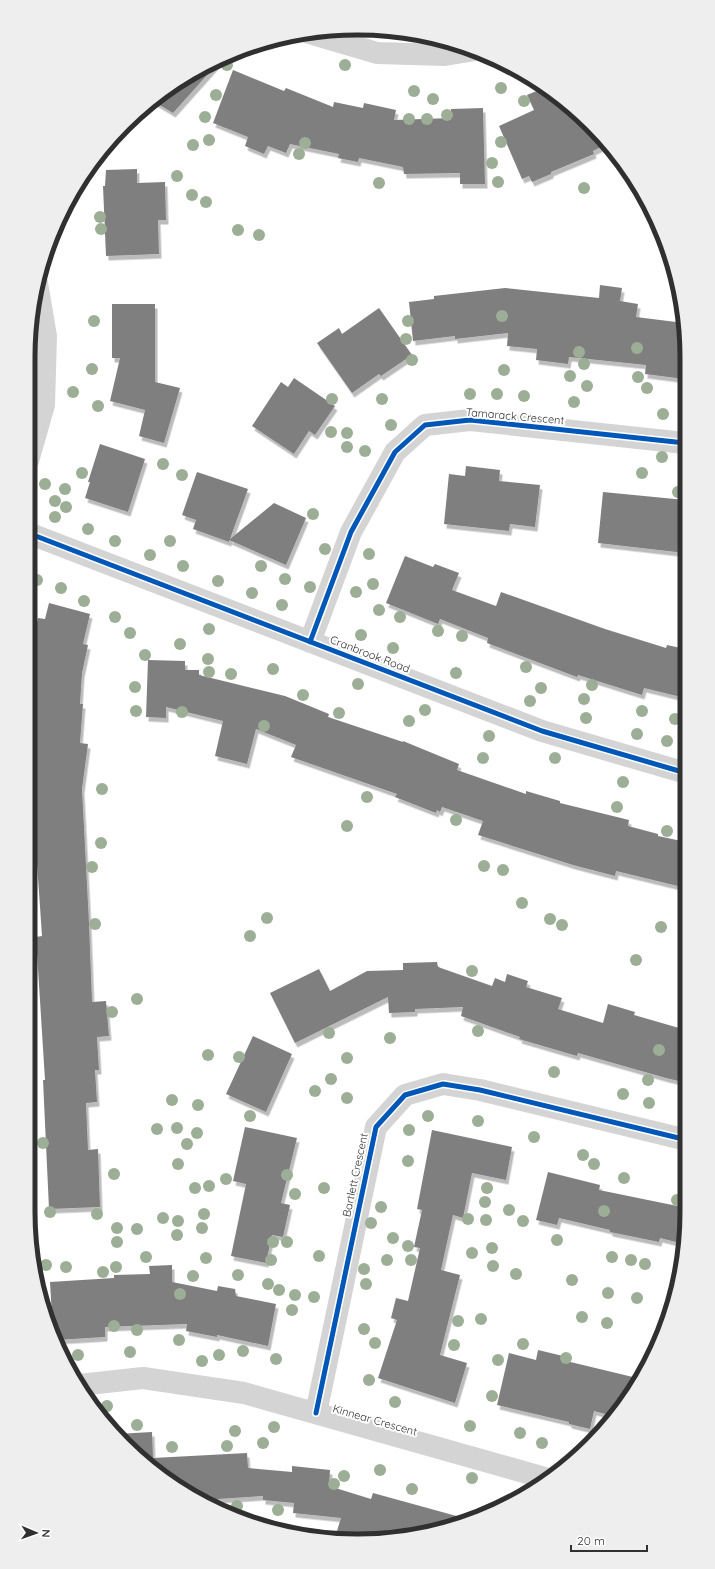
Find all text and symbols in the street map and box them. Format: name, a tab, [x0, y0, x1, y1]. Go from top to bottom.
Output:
street label: Tamarack Crescent	[465, 405, 565, 427]
street label: Cranbrook Road	[328, 632, 412, 676]
street label: Bartlett Crescent	[339, 1131, 371, 1218]
street label: Kinnear Crescent	[331, 1401, 419, 1439]
north arrow	[16, 1513, 56, 1553]
scale bar	[571, 1527, 647, 1553]
text: N	[39, 1529, 53, 1538]
text: 20 m	[577, 1533, 605, 1548]

